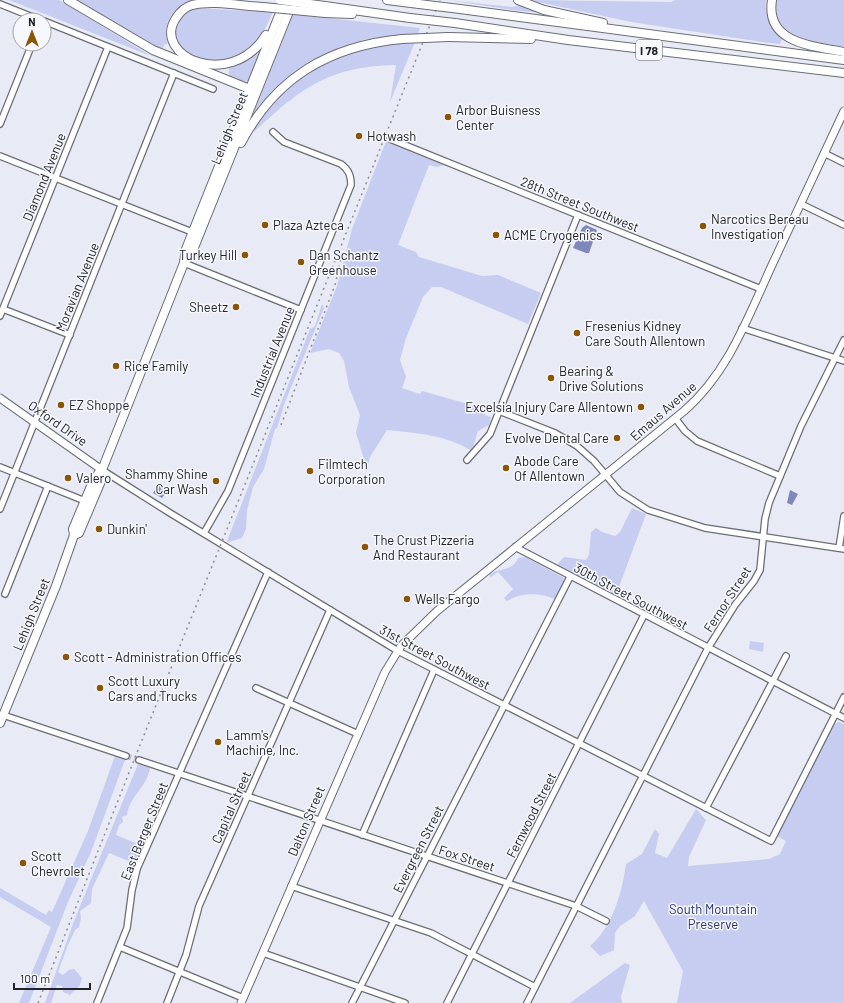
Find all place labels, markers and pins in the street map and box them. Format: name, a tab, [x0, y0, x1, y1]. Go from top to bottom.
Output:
place label: Arbor Buisness Center	[456, 102, 541, 133]
marker: Arbor Buisness Center	[443, 112, 453, 122]
place label: Hotwash	[367, 128, 416, 144]
marker: Hotwash	[354, 131, 364, 141]
place label: Narcotics Bereau Investigation	[711, 211, 809, 242]
place label: Plaza Azteca	[273, 217, 344, 233]
marker: Plaza Azteca	[260, 220, 270, 230]
marker: Narcotics Bereau Investigation	[698, 221, 708, 231]
place label: ACME Cryogenics	[504, 227, 602, 243]
marker: ACME Cryogenics	[491, 230, 501, 240]
place label: Turkey Hill	[179, 247, 237, 263]
place label: Dan Schantz Greenhouse	[309, 247, 379, 278]
marker: Turkey Hill	[240, 250, 250, 260]
marker: Dan Schantz Greenhouse	[296, 257, 306, 267]
place label: Sheetz	[189, 299, 228, 315]
marker: Sheetz	[231, 302, 241, 312]
place label: Fresenius Kidney Care South Allentown	[585, 318, 705, 349]
marker: Fresenius Kidney Care South Allentown	[572, 328, 582, 338]
place label: Rice Family	[124, 358, 188, 374]
marker: Rice Family	[111, 361, 121, 371]
place label: Bearing & Drive Solutions	[559, 363, 644, 394]
marker: Bearing & Drive Solutions	[546, 373, 556, 383]
place label: EZ Shoppe	[69, 397, 129, 413]
place label: Excelsia Injury Care Allentown	[465, 399, 633, 415]
marker: EZ Shoppe	[56, 400, 66, 410]
marker: Excelsia Injury Care Allentown	[636, 402, 646, 412]
place label: Evolve Dental Care	[505, 430, 609, 446]
marker: Evolve Dental Care	[612, 433, 622, 443]
place label: Abode Care Of Allentown	[514, 453, 585, 484]
place label: Filmtech Corporation	[318, 456, 385, 487]
marker: Abode Care Of Allentown	[501, 463, 511, 473]
place label: Shammy Shine Car Wash	[125, 466, 208, 497]
marker: Filmtech Corporation	[305, 466, 315, 476]
place label: Valero	[76, 470, 111, 486]
marker: Valero	[63, 473, 73, 483]
marker: Shammy Shine Car Wash	[211, 476, 221, 486]
place label: Dunkin'	[107, 521, 147, 537]
marker: Dunkin'	[94, 524, 104, 534]
place label: The Crust Pizzeria And Restaurant	[373, 532, 474, 563]
marker: The Crust Pizzeria And Restaurant	[360, 542, 370, 552]
place label: Wells Fargo	[415, 591, 480, 607]
marker: Wells Fargo	[402, 594, 412, 604]
place label: Scott - Administration Offices	[74, 649, 241, 665]
marker: Scott - Administration Offices	[61, 652, 71, 662]
place label: Scott Luxury Cars and Trucks	[108, 673, 197, 704]
marker: Scott Luxury Cars and Trucks	[95, 683, 105, 693]
place label: Lamm's Machine, Inc.	[226, 727, 299, 758]
marker: Lamm's Machine, Inc.	[213, 737, 223, 747]
place label: Scott Chevrolet	[31, 848, 85, 879]
marker: Scott Chevrolet	[18, 858, 28, 868]

